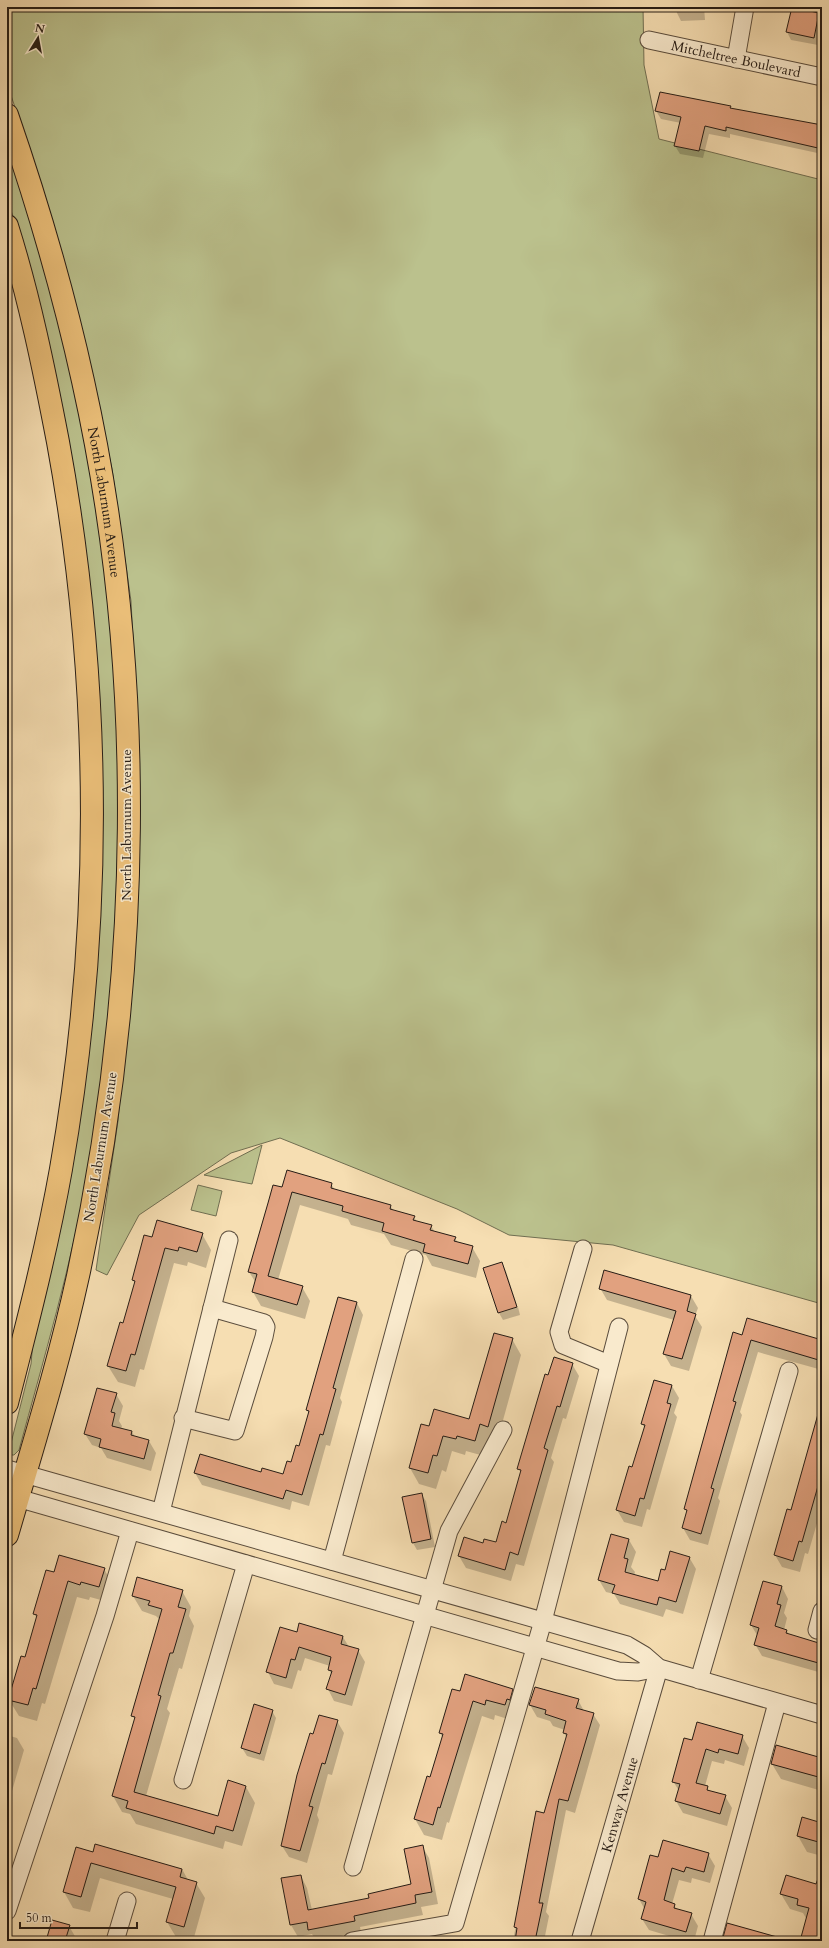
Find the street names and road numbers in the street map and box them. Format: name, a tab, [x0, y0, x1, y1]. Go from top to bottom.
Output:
street label: Mitcheltree Boulevard	[669, 36, 803, 82]
street label: North Laburnum Avenue	[83, 425, 125, 579]
street label: North Laburnum Avenue	[117, 749, 136, 901]
street label: North Laburnum Avenue	[79, 1071, 122, 1224]
street label: Kenway Avenue	[597, 1755, 643, 1855]

